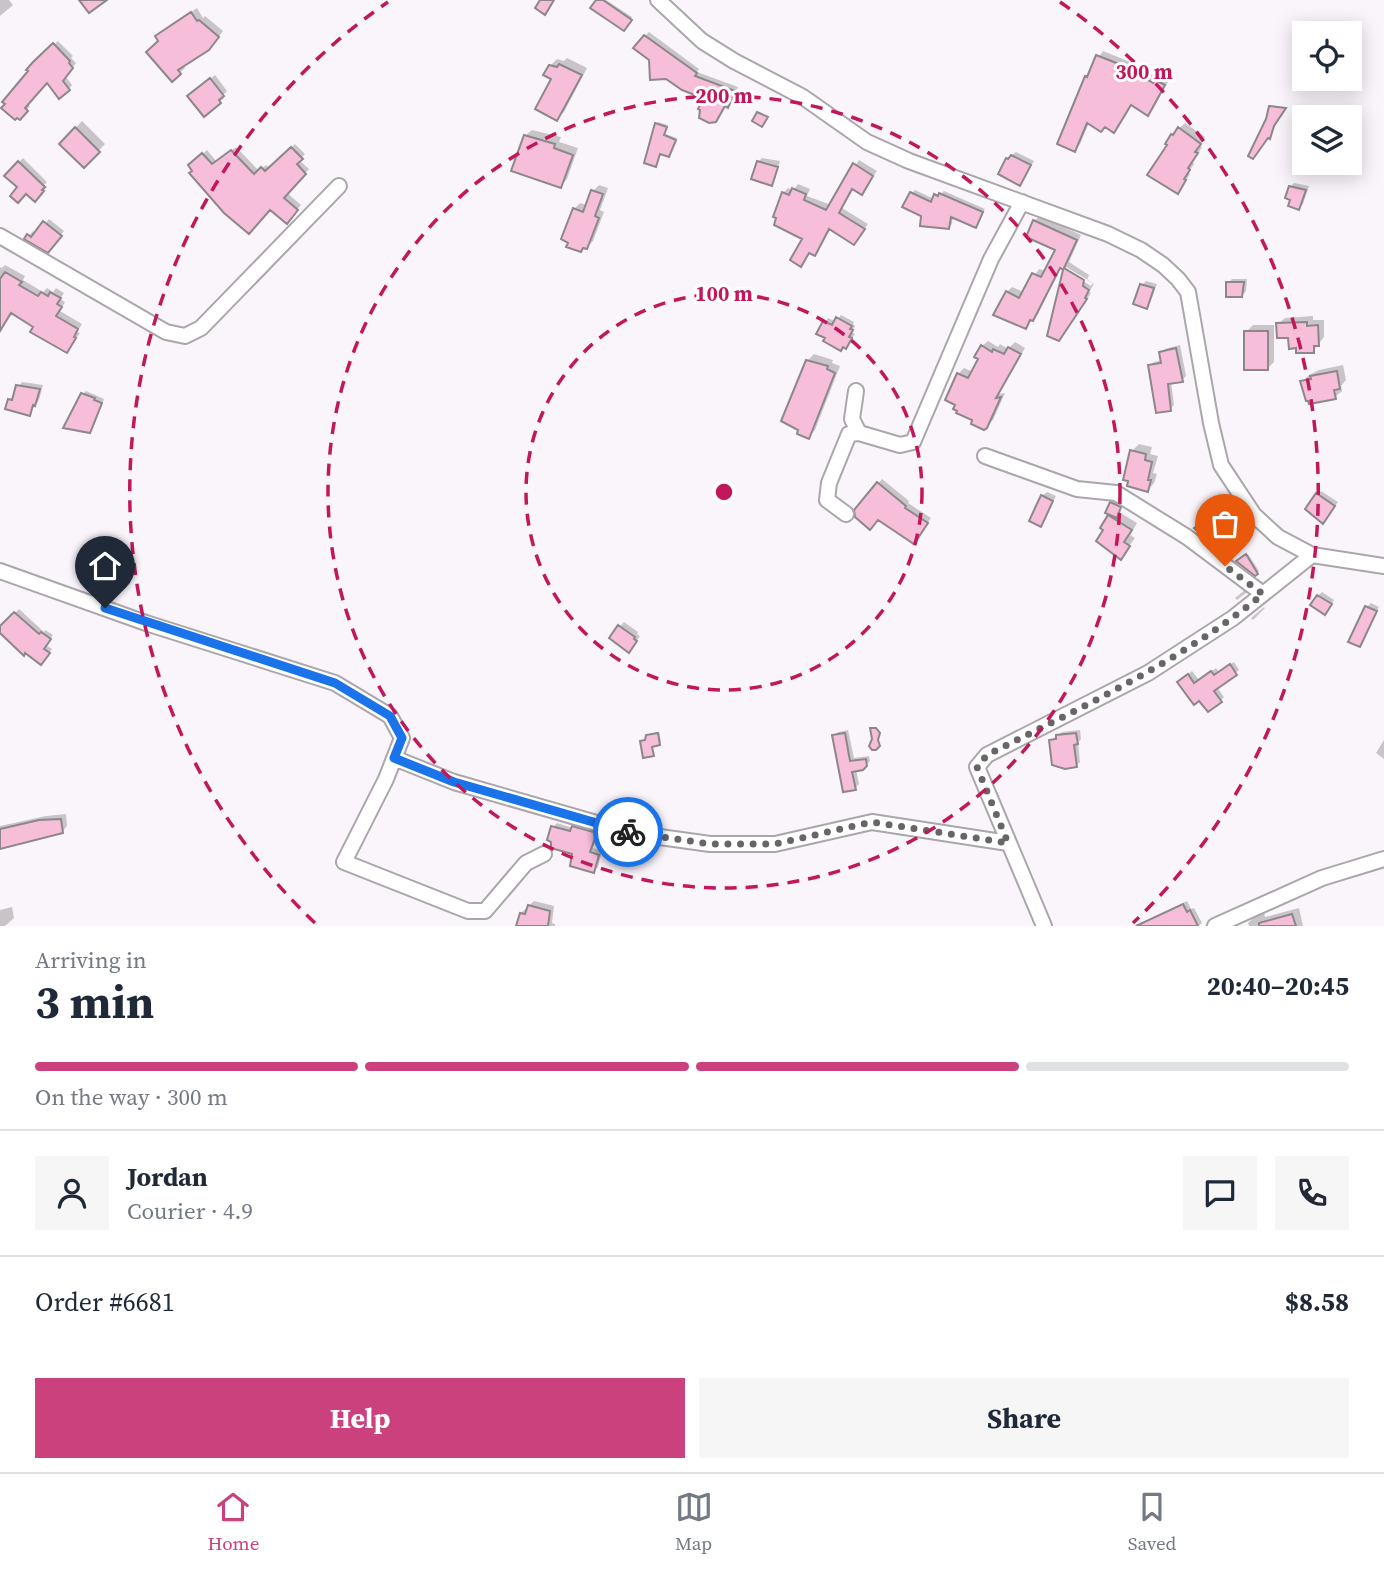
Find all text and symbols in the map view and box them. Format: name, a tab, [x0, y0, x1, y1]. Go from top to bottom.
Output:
map controls	[1292, 21, 1362, 175]
button: locate	[1292, 21, 1362, 91]
text: 300 m	[1115, 57, 1173, 86]
text: 200 m	[695, 81, 753, 110]
button: layers	[1292, 105, 1362, 175]
text: 100 m	[695, 279, 753, 308]
centre of rings	[712, 480, 736, 504]
pin	[1195, 494, 1255, 566]
icon: bag	[1206, 505, 1244, 543]
pin	[75, 536, 135, 608]
icon: home	[86, 547, 124, 585]
courier	[593, 797, 663, 867]
icon: bike	[609, 813, 647, 851]
text: Arriving in	[35, 944, 147, 976]
text: 20:40–20:45	[1207, 968, 1349, 1004]
text: 3 min	[35, 970, 154, 1033]
text: On the way · 300 m	[35, 1081, 228, 1113]
button: person	[35, 1156, 109, 1230]
button: chat	[1183, 1156, 1257, 1230]
button: phone	[1275, 1156, 1349, 1230]
text: Jordan	[127, 1159, 208, 1195]
text: Courier · 4.9	[127, 1195, 253, 1227]
text: Order #6681	[35, 1284, 175, 1320]
text: $8.58	[1285, 1284, 1349, 1320]
button: Help	[35, 1378, 685, 1458]
button: Share	[699, 1378, 1349, 1458]
tab: Home	[208, 1488, 259, 1556]
tab: Map	[675, 1488, 713, 1556]
tab: Saved	[1128, 1488, 1176, 1556]

